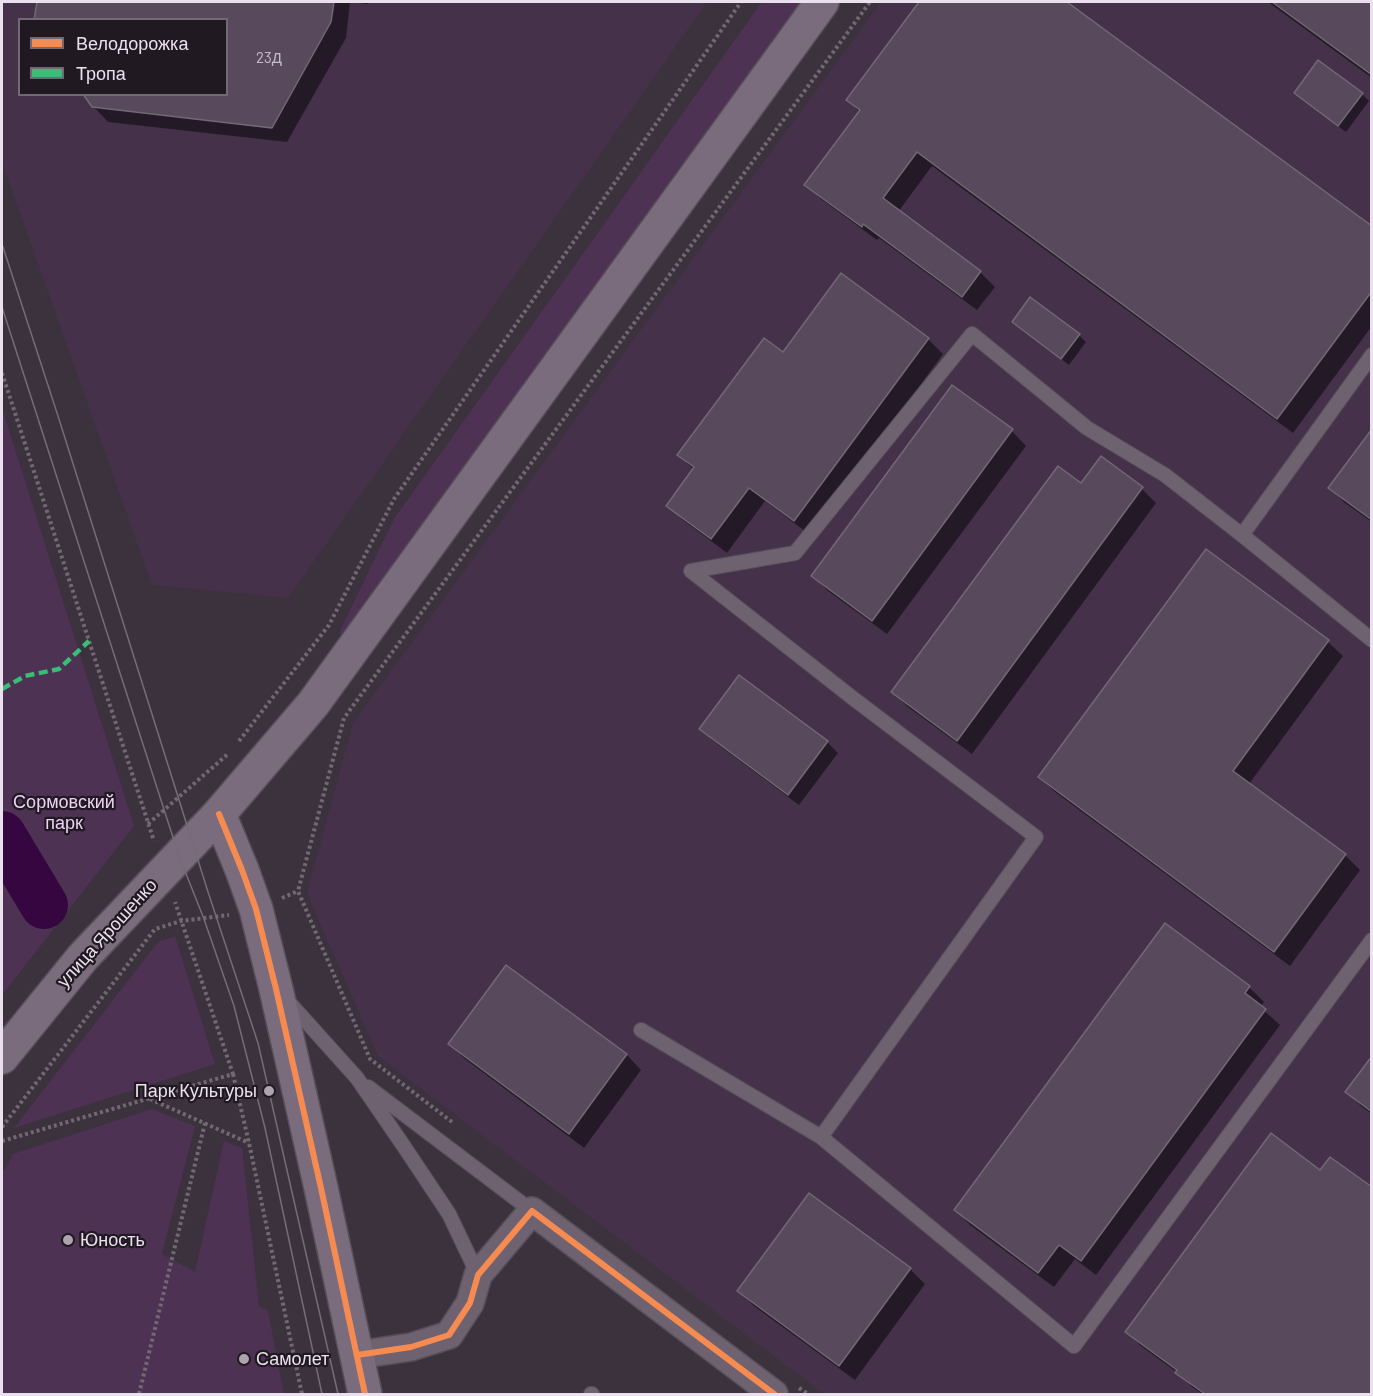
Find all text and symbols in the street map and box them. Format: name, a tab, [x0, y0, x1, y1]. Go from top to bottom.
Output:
legend	[18, 18, 228, 96]
text: Велодорожка	[76, 32, 188, 54]
house number: 23Д	[256, 49, 282, 67]
text: Тропа	[76, 62, 126, 84]
park label: Сормовский парк	[13, 791, 115, 834]
street label: улица Ярошенко	[53, 874, 161, 992]
place label: Парк Культуры	[135, 1080, 257, 1102]
marker: Парк Культуры	[262, 1084, 276, 1098]
place label: Юность	[80, 1229, 145, 1251]
marker: Юность	[61, 1233, 75, 1247]
place label: Самолет	[256, 1348, 329, 1370]
marker: Самолет	[237, 1352, 251, 1366]

